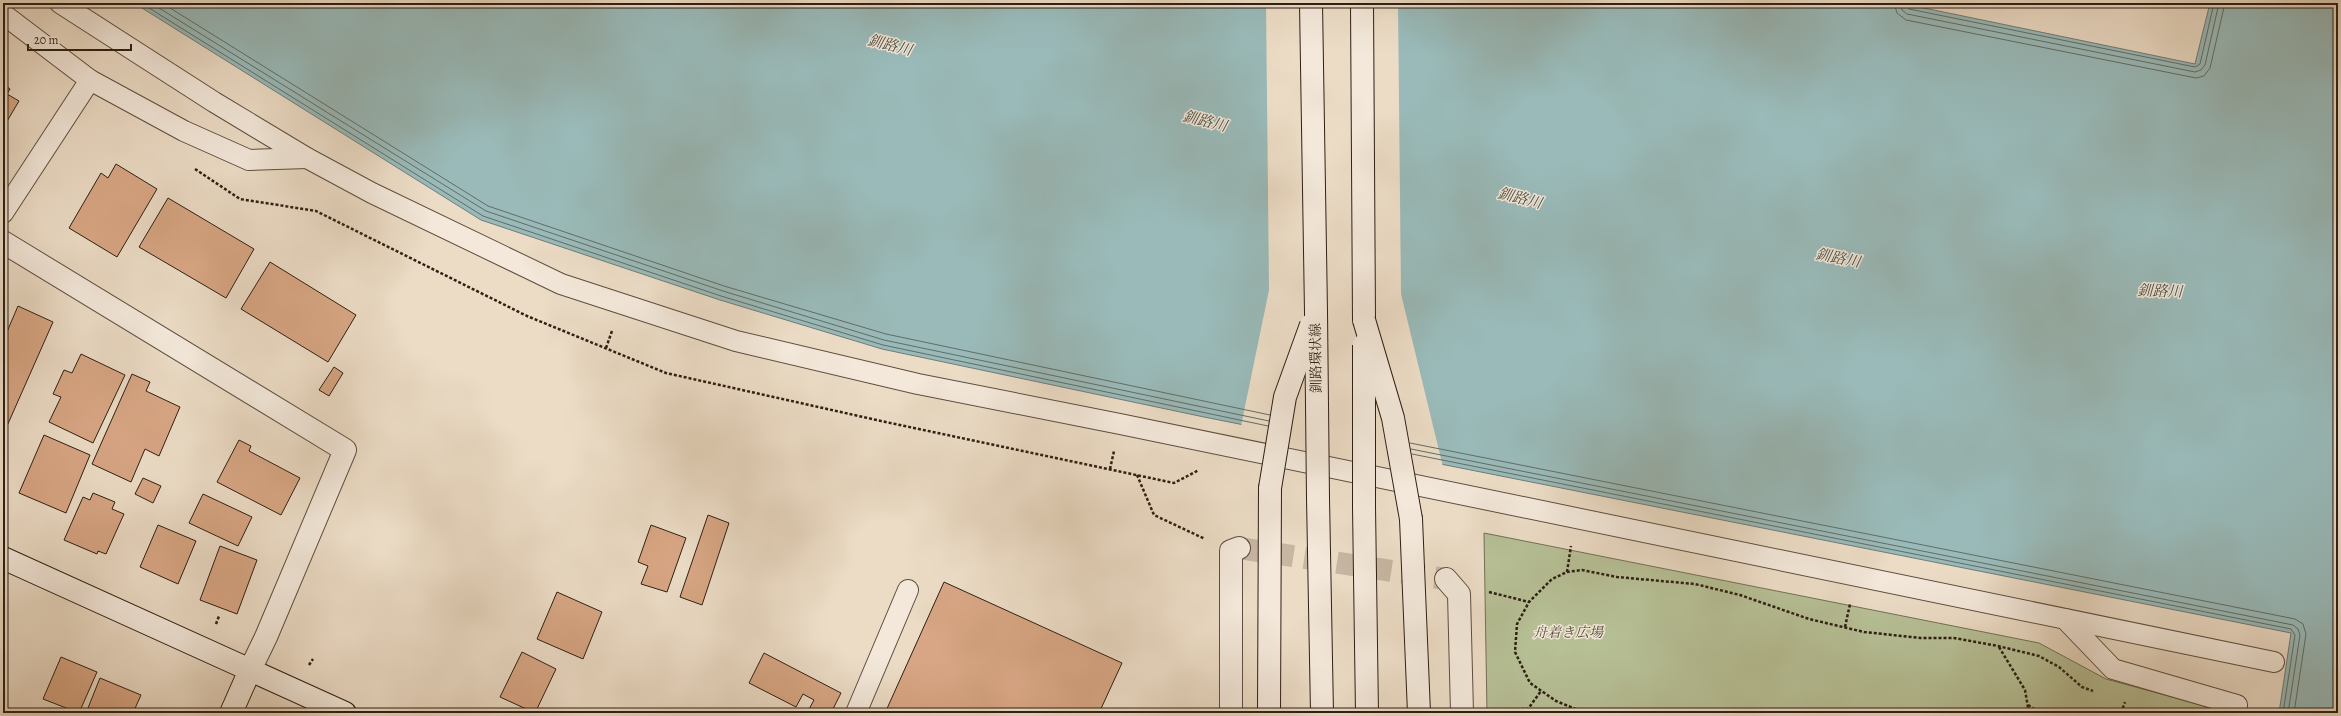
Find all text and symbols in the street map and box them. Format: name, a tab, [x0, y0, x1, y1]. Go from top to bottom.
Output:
scale bar	[28, 26, 131, 52]
water label: 釧路川	[866, 30, 916, 61]
text: 20 m	[34, 32, 58, 48]
water label: 釧路川	[1181, 106, 1231, 137]
water label: 釧路川	[1496, 183, 1546, 214]
water label: 釧路川	[1814, 244, 1864, 272]
water label: 釧路川	[2137, 280, 2185, 302]
street label: 釧路環状線	[1306, 323, 1326, 393]
park label: 舟着き広場	[1533, 623, 1605, 642]

